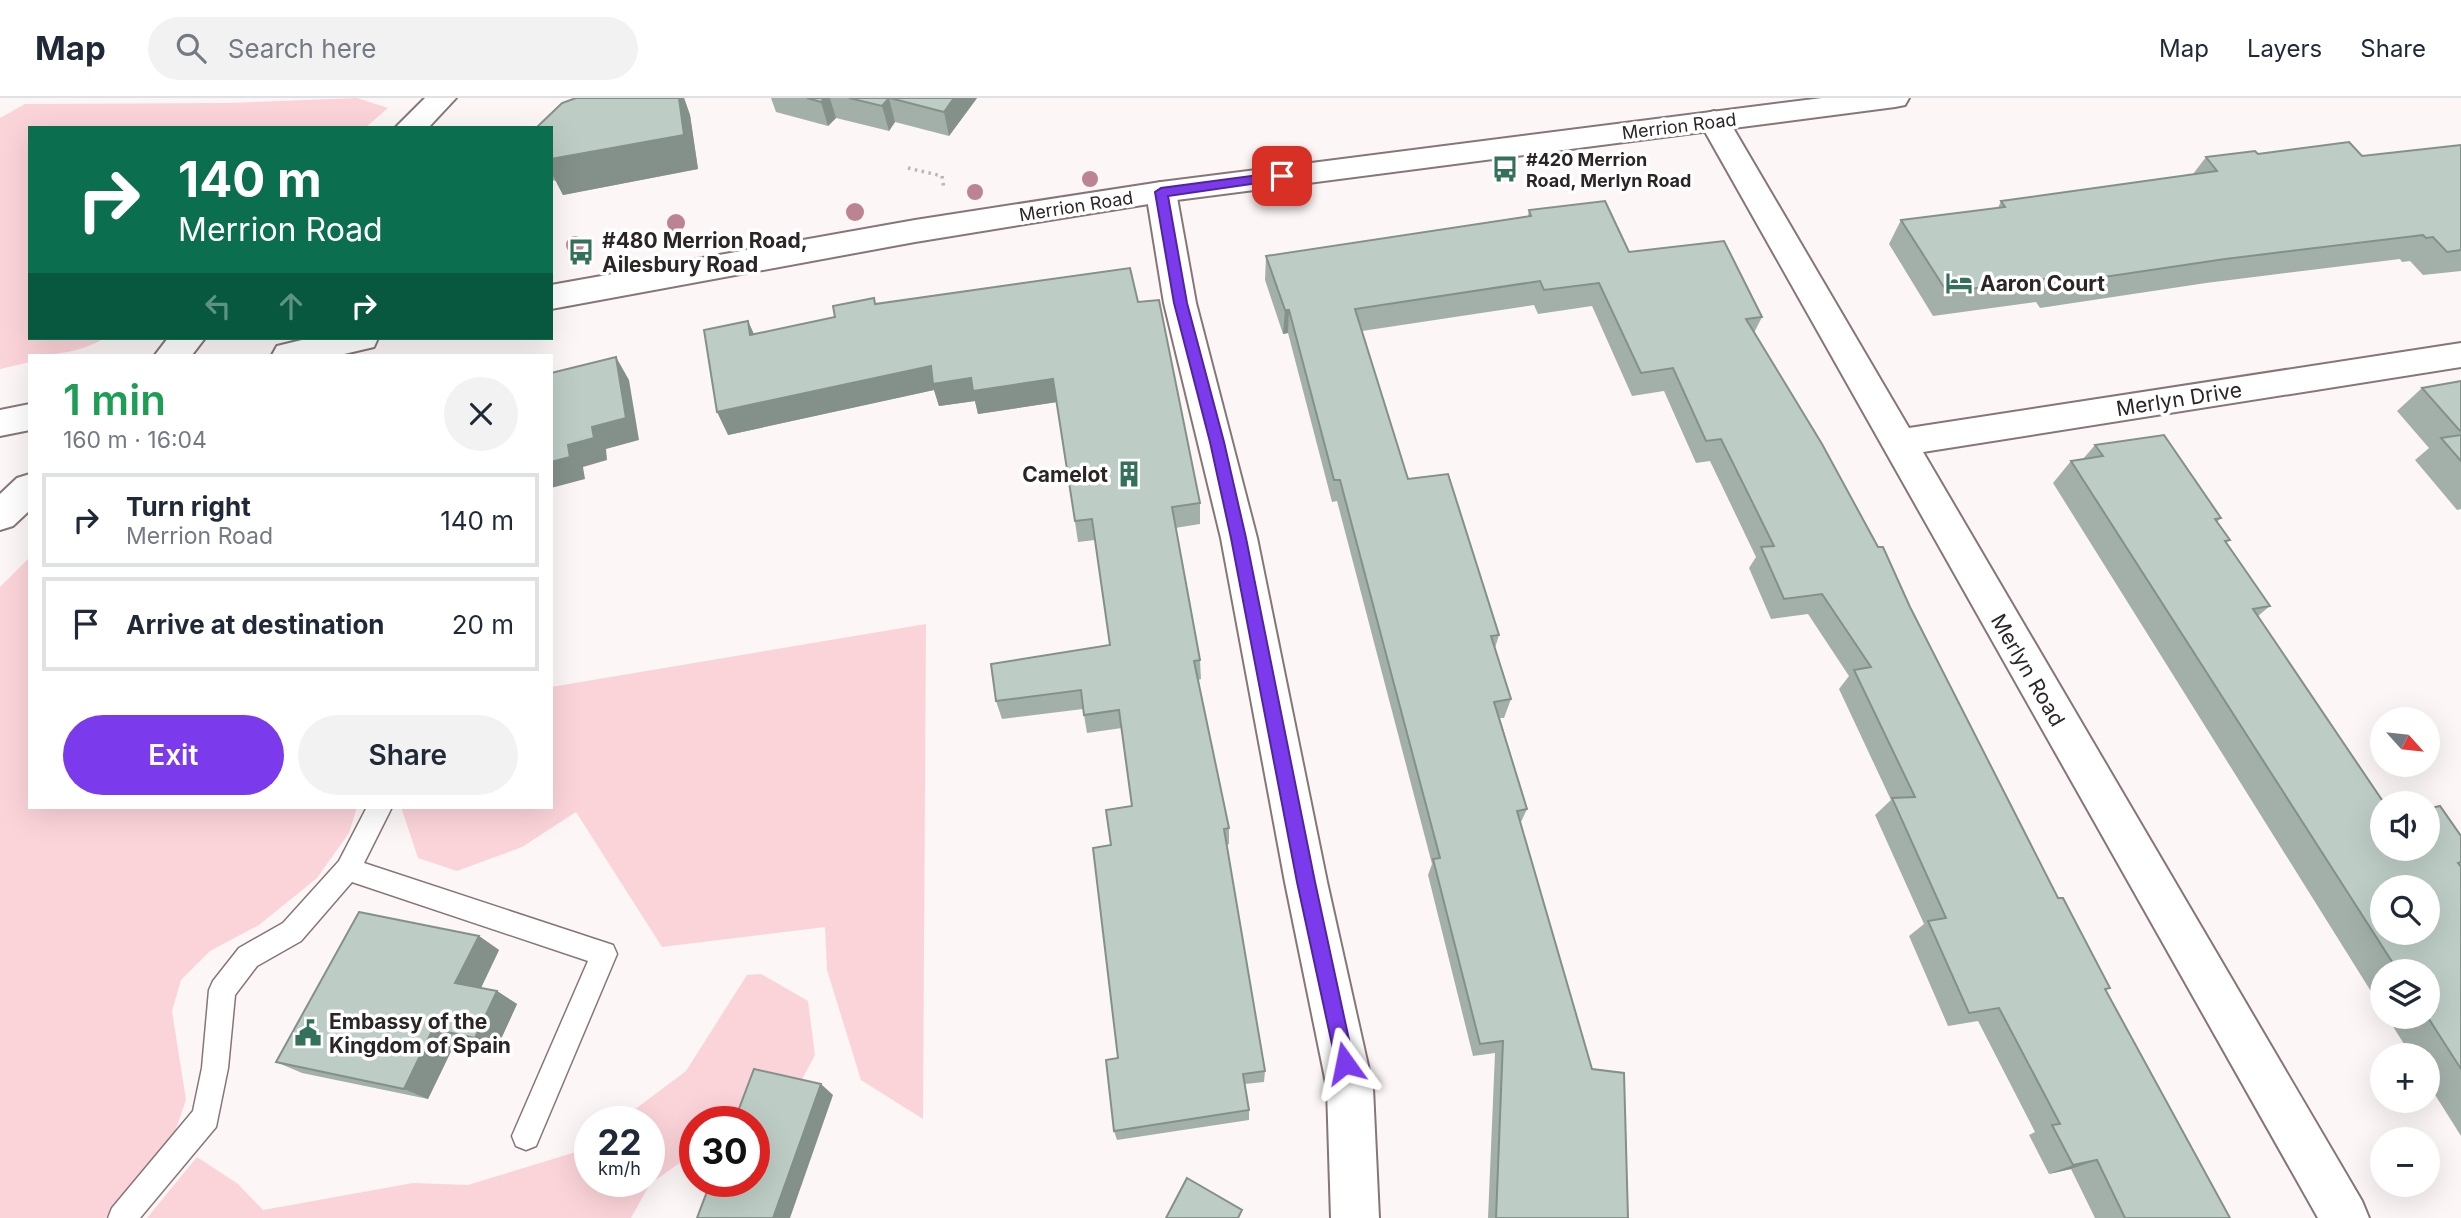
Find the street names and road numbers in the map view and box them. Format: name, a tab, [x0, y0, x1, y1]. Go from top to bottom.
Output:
street label: Merrion Road	[1621, 109, 1737, 143]
street label: Merrion Road	[1017, 187, 1135, 225]
street label: Merlyn Drive	[2114, 377, 2244, 421]
street label: Merlyn Road	[1986, 609, 2070, 731]

